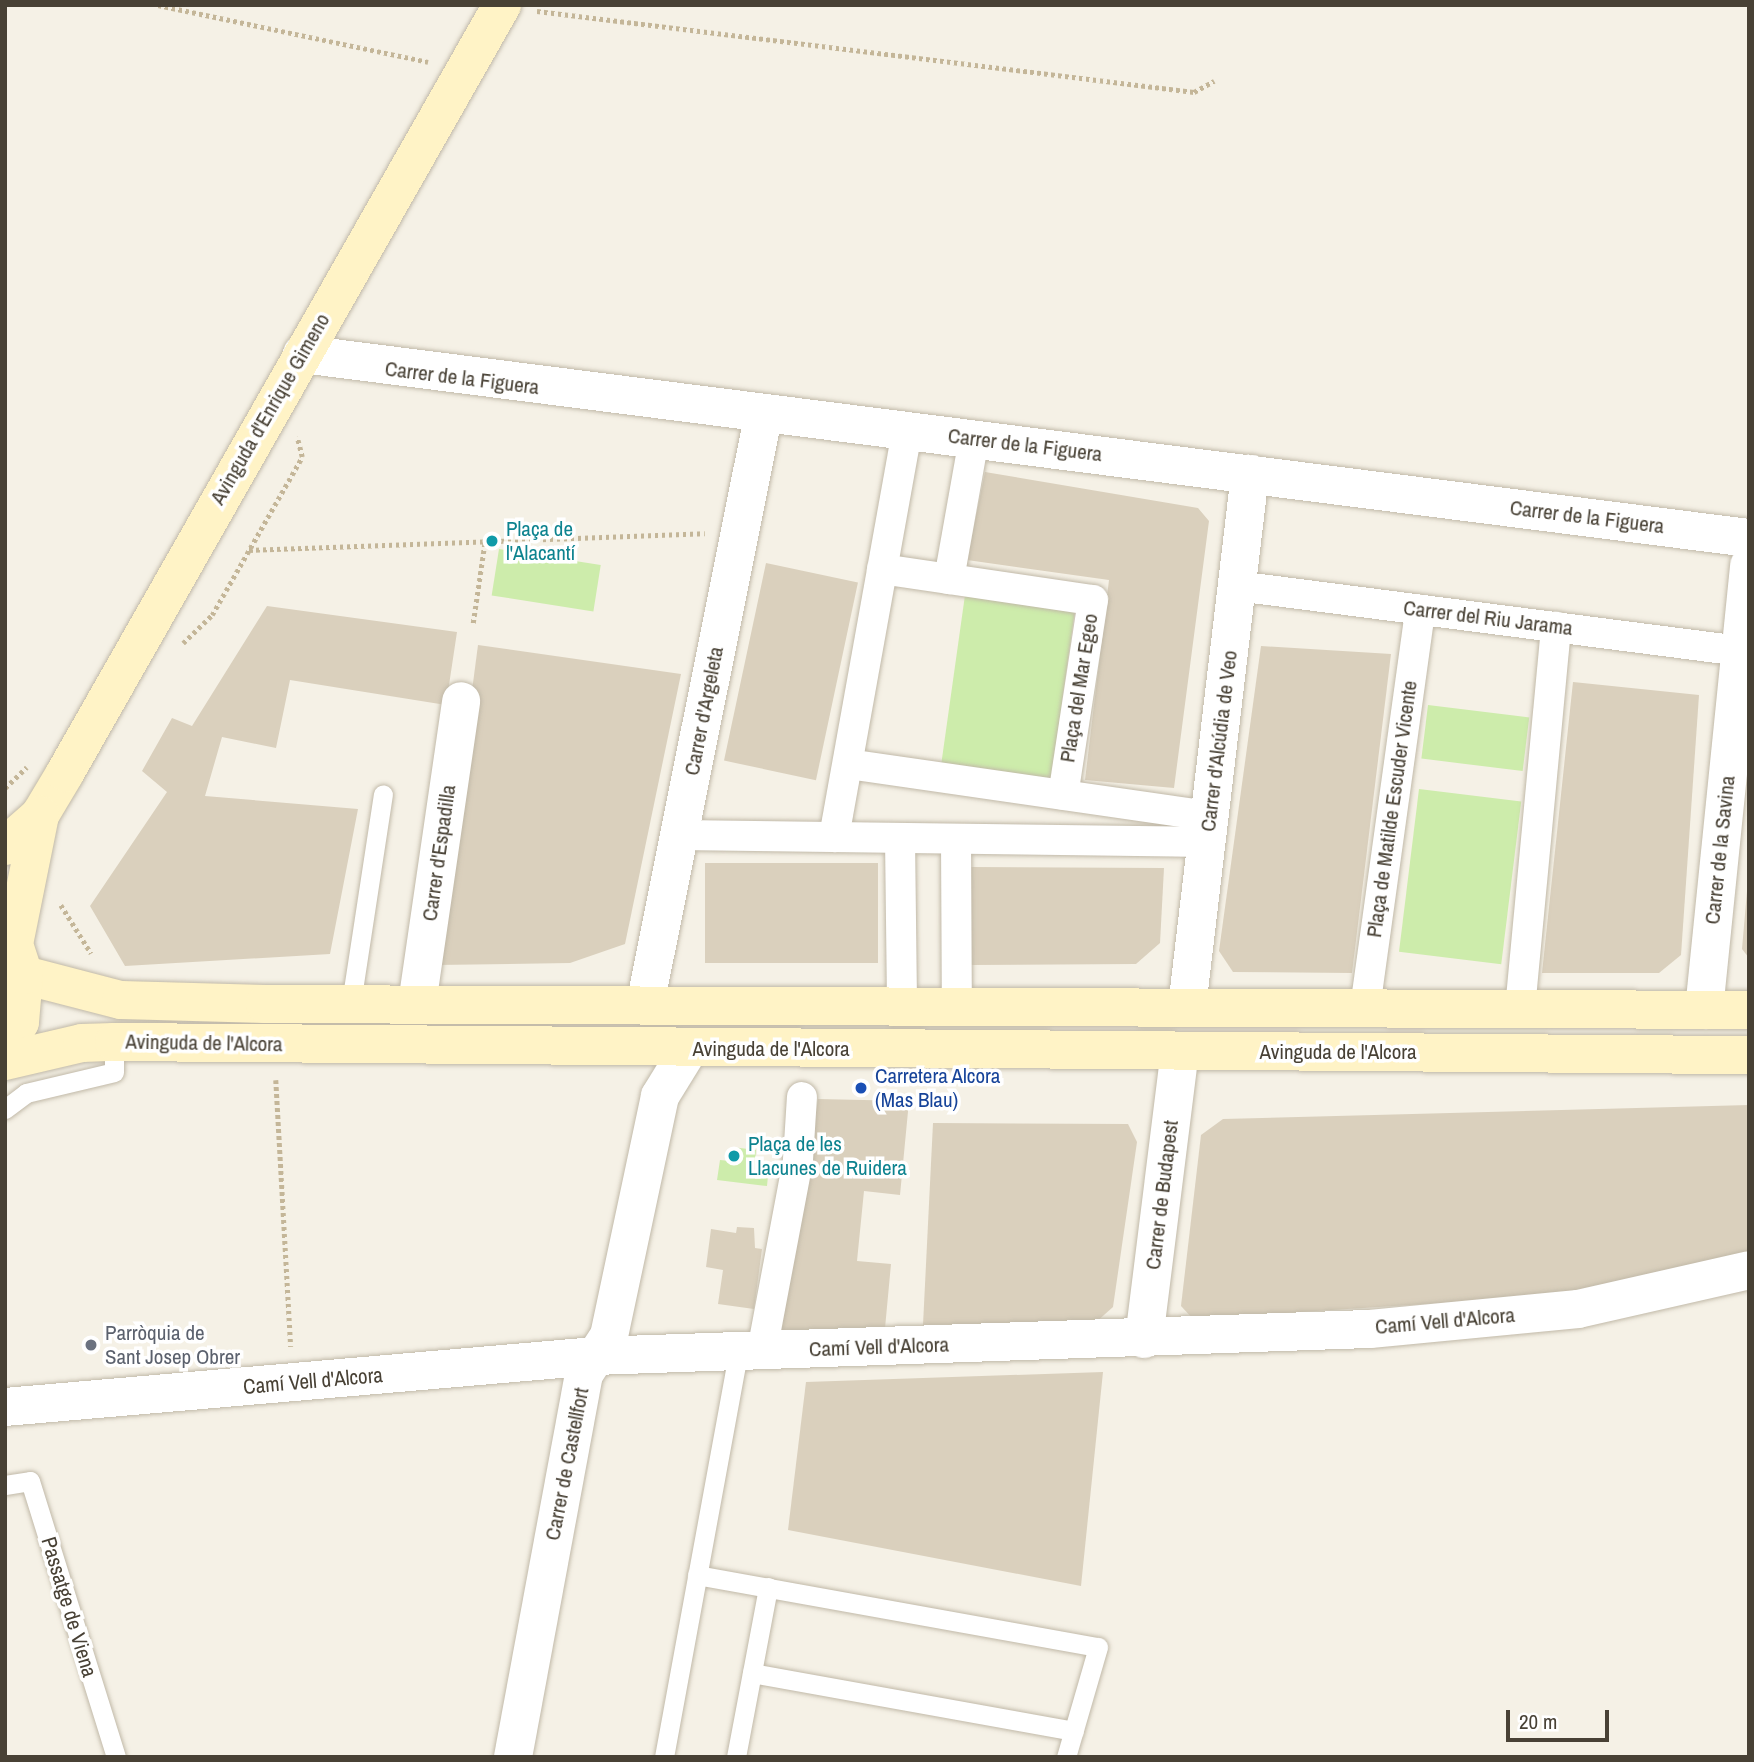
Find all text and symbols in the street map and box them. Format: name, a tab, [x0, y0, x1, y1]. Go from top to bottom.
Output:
street label: Avinguda d'Enrique Gimeno	[205, 309, 335, 509]
street label: Carrer de la Figuera	[384, 356, 540, 400]
street label: Carrer de la Figuera	[947, 423, 1103, 467]
street label: Carrer de la Figuera	[1509, 495, 1665, 539]
place label: Plaça de l'Alacantí	[506, 516, 575, 566]
marker: Plaça de l'Alacantí	[484, 533, 500, 549]
street label: Carrer del Riu Jarama	[1402, 595, 1574, 641]
street label: Plaça del Mar Egeo	[1055, 612, 1103, 764]
street label: Carrer d'Argeleta	[679, 645, 729, 777]
street label: Carrer d'Alcúdia de Veo	[1195, 649, 1243, 833]
street label: Plaça de Matilde Escuder Vicente	[1361, 679, 1423, 939]
street label: Carrer de la Savina	[1700, 774, 1740, 926]
street label: Carrer d'Espadilla	[417, 783, 461, 923]
street label: Avinguda de l'Alcora	[125, 1029, 283, 1057]
street label: Avinguda de l'Alcora	[692, 1036, 850, 1062]
street label: Avinguda de l'Alcora	[1259, 1039, 1417, 1065]
place label: Carretera Alcora (Mas Blau)	[875, 1063, 1001, 1113]
marker: Carretera Alcora (Mas Blau)	[853, 1080, 869, 1096]
street label: Carrer de Budapest	[1140, 1119, 1184, 1271]
place label: Plaça de les Llacunes de Ruidera	[748, 1131, 907, 1181]
marker: Plaça de les Llacunes de Ruidera	[726, 1148, 742, 1164]
street label: Camí Vell d'Alcora	[1374, 1302, 1516, 1340]
place label: Parròquia de Sant Josep Obrer	[105, 1320, 240, 1370]
street label: Camí Vell d'Alcora	[809, 1332, 949, 1362]
marker: Parròquia de Sant Josep Obrer	[83, 1337, 99, 1353]
street label: Camí Vell d'Alcora	[242, 1362, 384, 1400]
street label: Carrer de Castellfort	[540, 1386, 594, 1542]
street label: Passatge de Viena	[36, 1534, 102, 1680]
scale bar	[1509, 1696, 1612, 1740]
text: 20 m	[1519, 1707, 1557, 1736]

